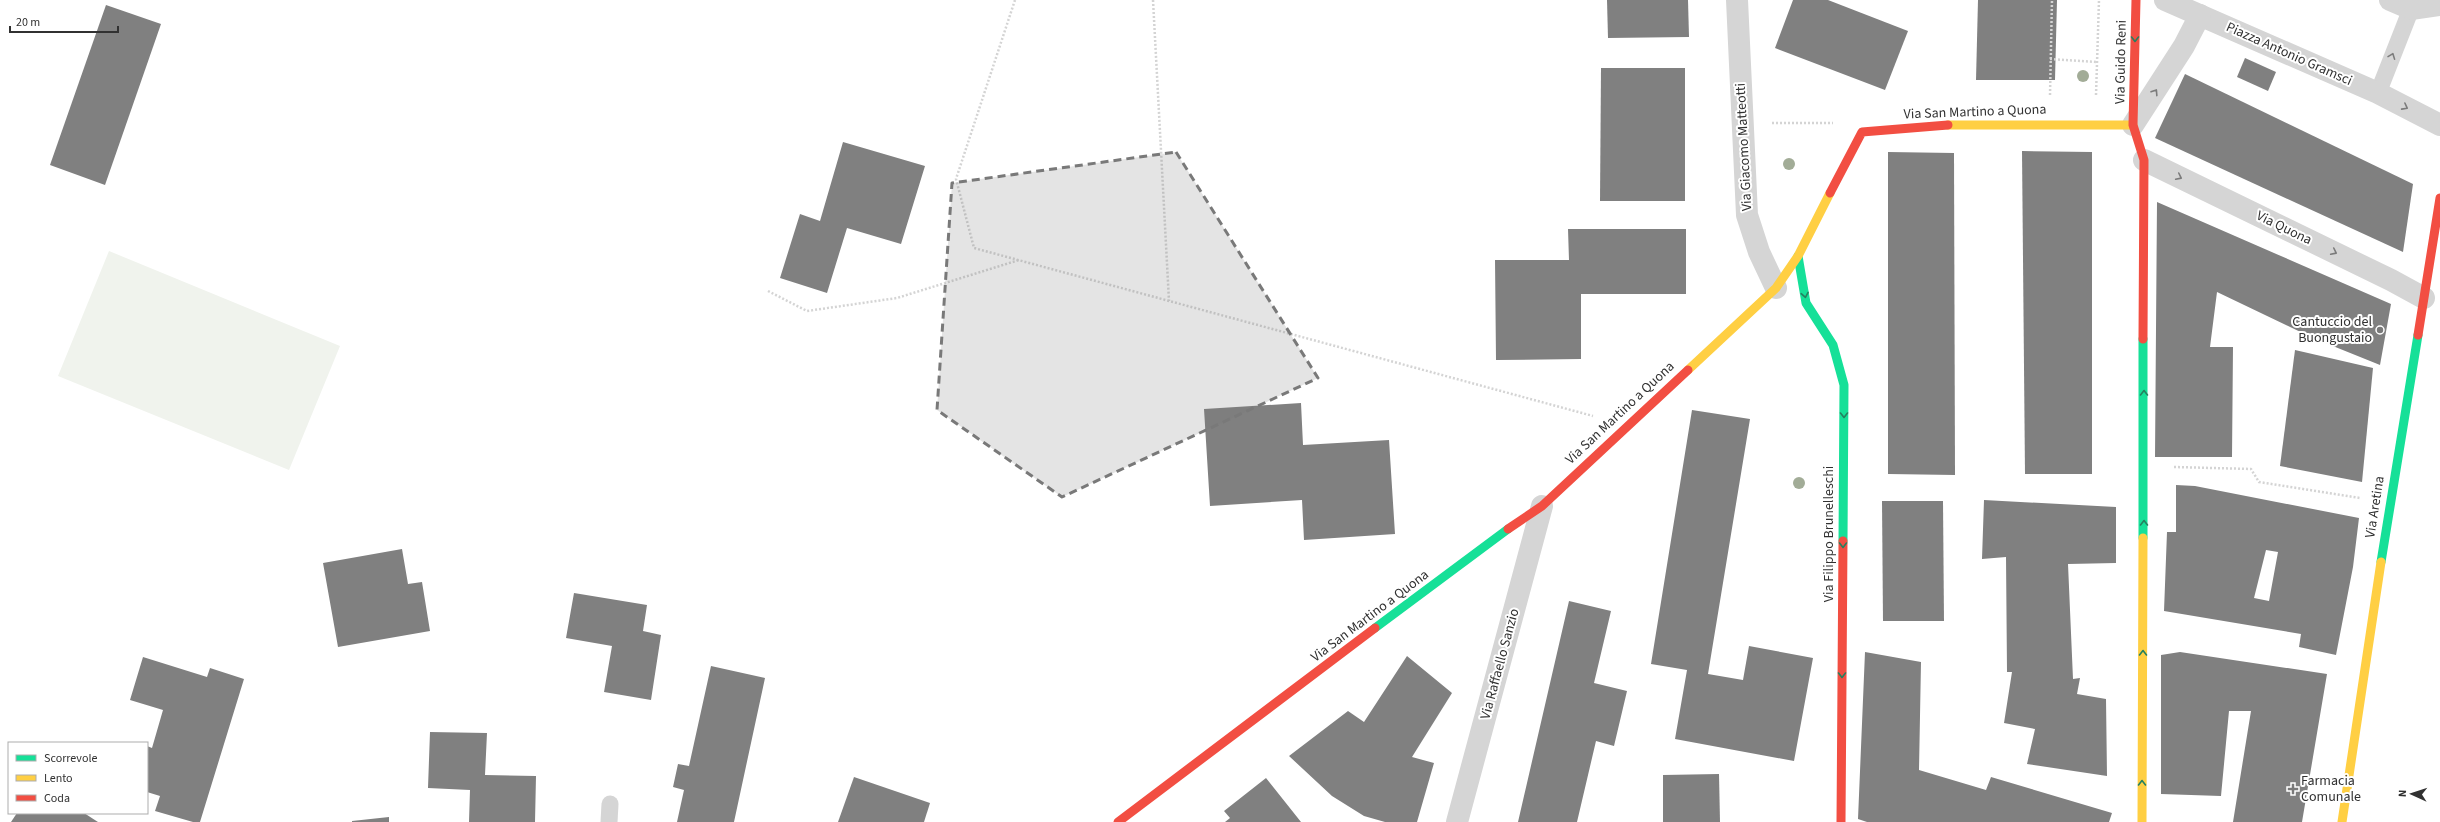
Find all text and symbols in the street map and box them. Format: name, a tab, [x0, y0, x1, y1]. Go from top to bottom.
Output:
scale bar	[10, 8, 118, 34]
text: 20 m	[16, 14, 40, 31]
street label: Piazza Antonio Gramsci	[2223, 17, 2355, 91]
street label: Via Guido Reni	[2110, 20, 2132, 104]
one-way arrow	[2131, 36, 2139, 42]
one-way arrow	[2388, 53, 2396, 60]
street label: Via Giacomo Matteotti	[1731, 82, 1757, 212]
one-way arrow	[2150, 89, 2158, 96]
street label: Via San Martino a Quona	[1903, 100, 2047, 124]
one-way arrow	[2401, 103, 2408, 110]
one-way arrow	[2175, 172, 2182, 180]
street label: Via Quona	[2253, 206, 2315, 250]
one-way arrow	[2330, 247, 2337, 255]
one-way arrow	[1800, 291, 1808, 298]
place label: Cantuccio del Buongustaio	[2292, 312, 2372, 348]
marker: Cantuccio del Buongustaio	[2375, 325, 2385, 335]
street label: Via San Martino a Quona	[1561, 357, 1679, 469]
one-way arrow	[2140, 390, 2148, 396]
one-way arrow	[1840, 412, 1848, 418]
street label: Via Filippo Brunelleschi	[1819, 466, 1839, 602]
street label: Via Aretina	[2360, 475, 2390, 539]
one-way arrow	[2140, 520, 2148, 526]
one-way arrow	[1839, 542, 1847, 548]
street label: Via San Martino a Quona	[1307, 565, 1433, 667]
street label: Via Raffaello Sanzio	[1476, 606, 1524, 722]
one-way arrow	[2139, 650, 2147, 656]
one-way arrow	[1838, 672, 1846, 678]
legend	[8, 742, 148, 814]
text: Scorrevole	[44, 750, 97, 767]
text: Lento	[44, 770, 73, 787]
place label: Farmacia Comunale	[2301, 771, 2361, 807]
north arrow	[2392, 774, 2432, 814]
one-way arrow	[2138, 780, 2146, 786]
marker: Farmacia Comunale	[2288, 784, 2298, 794]
text: N	[2395, 789, 2410, 798]
text: Coda	[44, 790, 70, 807]

